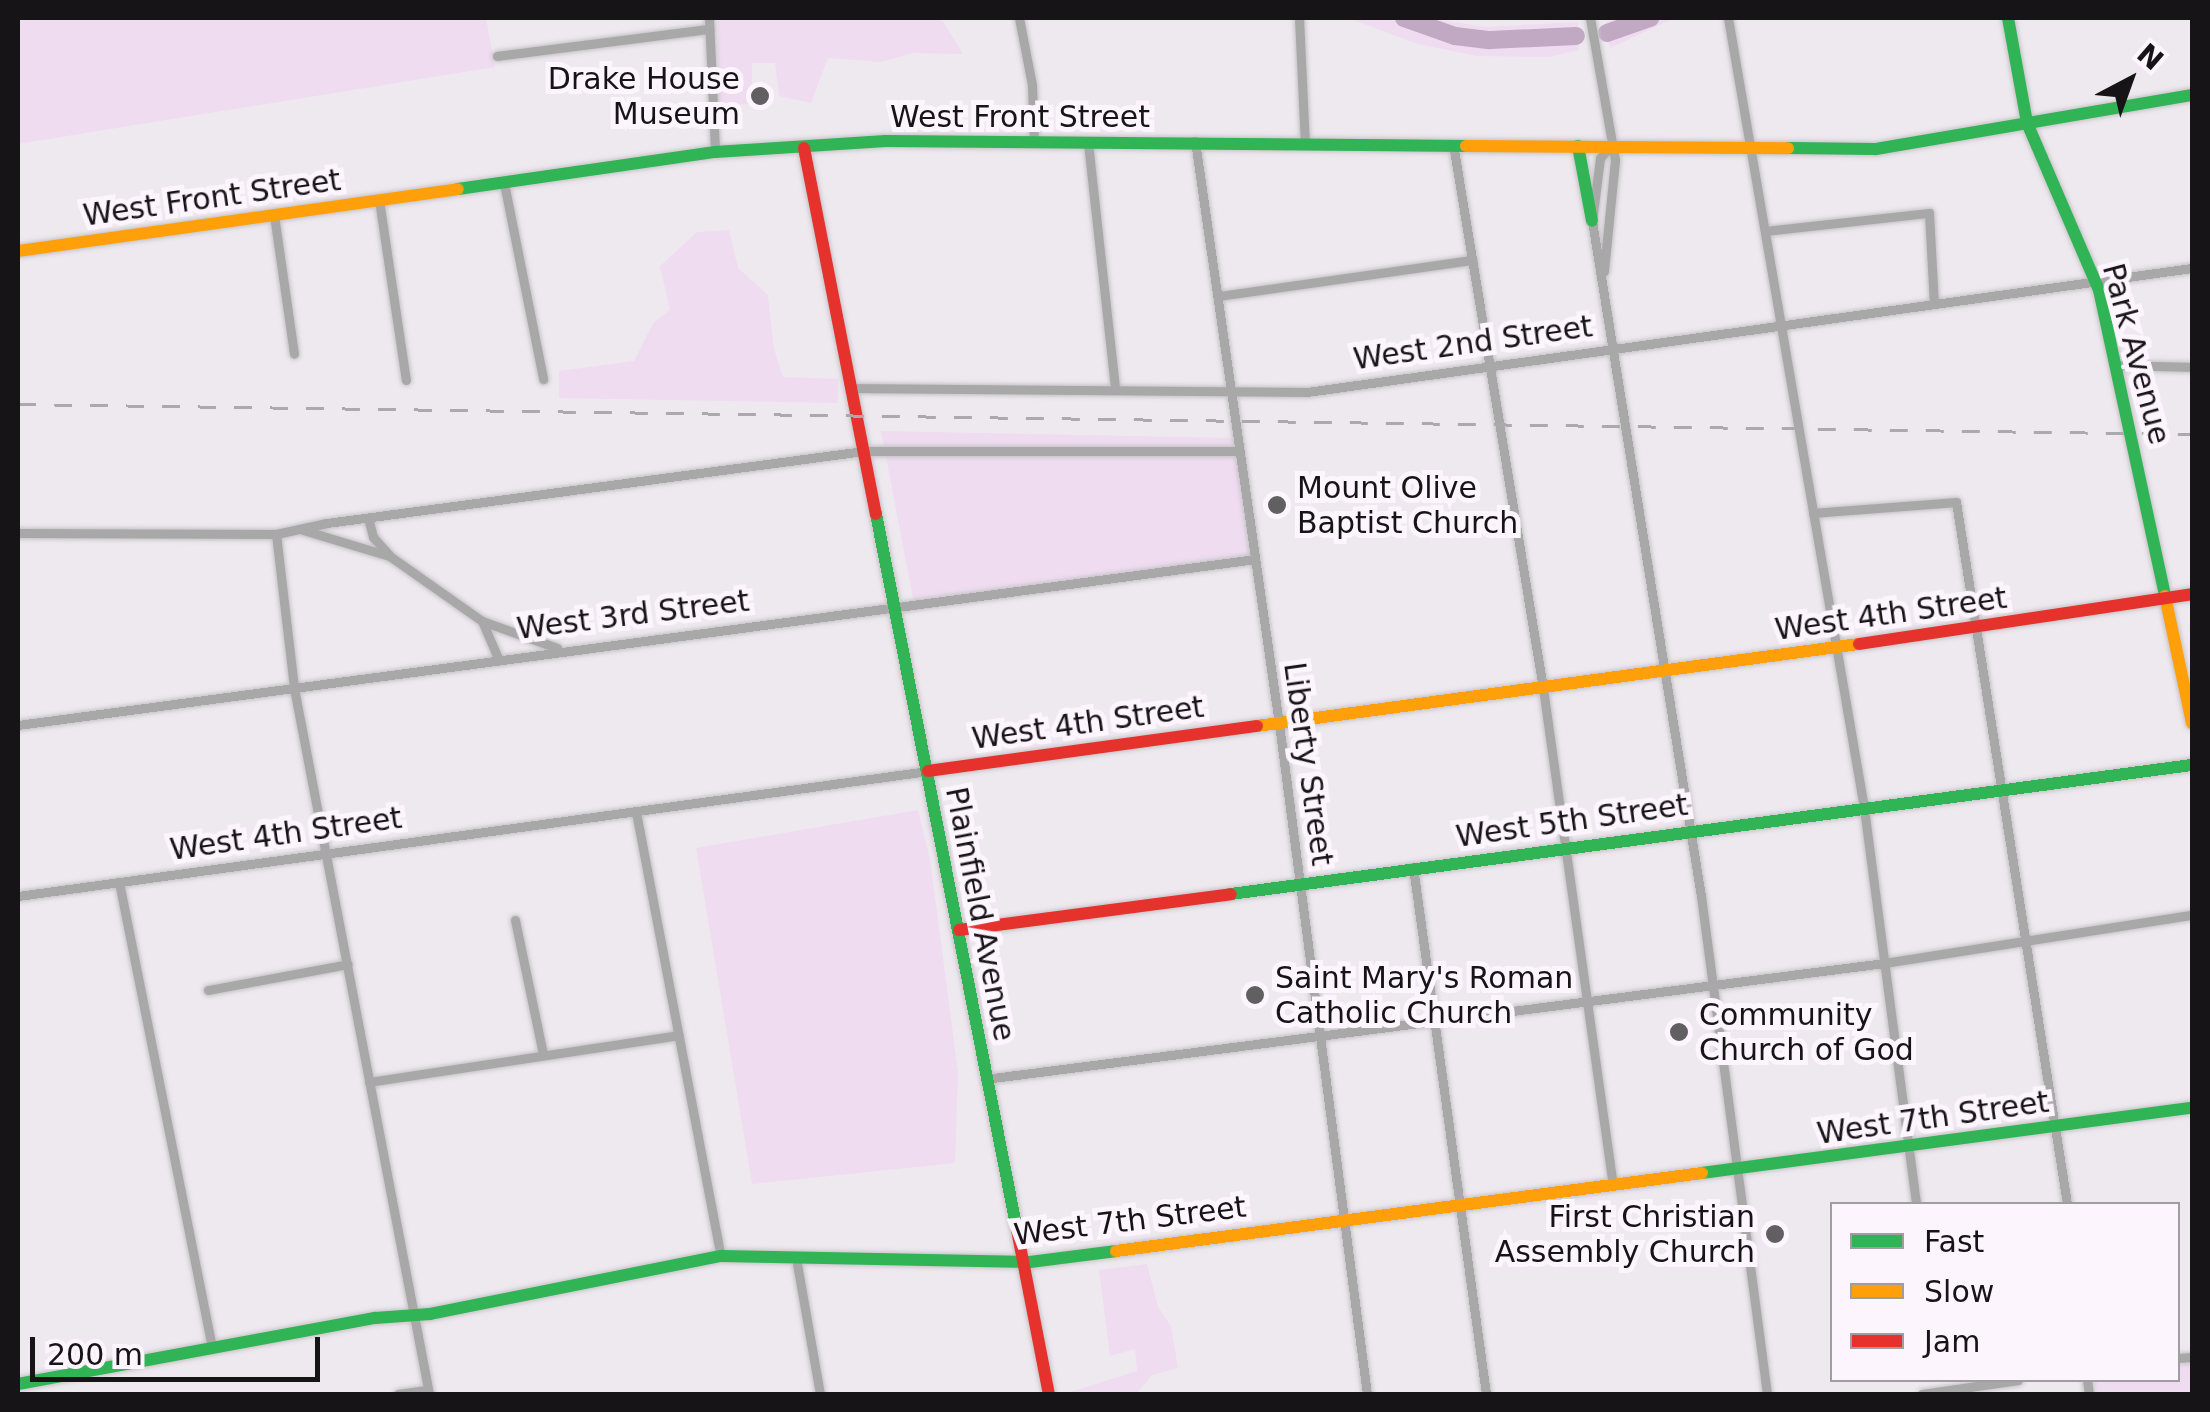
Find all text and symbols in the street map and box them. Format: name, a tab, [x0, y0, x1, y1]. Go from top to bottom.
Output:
north arrow	[2080, 30, 2180, 130]
text: N	[2130, 37, 2170, 77]
place label: Drake House Museum	[548, 61, 740, 132]
marker: Drake House Museum	[749, 85, 771, 107]
street label: West Front Street	[890, 99, 1150, 135]
street label: West Front Street	[81, 162, 343, 234]
street label: Park Avenue	[2095, 260, 2177, 448]
street label: West 2nd Street	[1351, 308, 1595, 378]
place label: Mount Olive Baptist Church	[1297, 470, 1518, 540]
marker: Mount Olive Baptist Church	[1266, 494, 1288, 516]
street label: West 4th Street	[1773, 580, 2009, 648]
street label: West 3rd Street	[515, 583, 751, 647]
street label: Liberty Street	[1276, 660, 1340, 868]
street label: West 4th Street	[970, 689, 1206, 757]
street label: Plainfield Avenue	[938, 784, 1022, 1044]
street label: West 5th Street	[1454, 787, 1690, 855]
street label: West 4th Street	[168, 800, 404, 868]
place label: Saint Mary's Roman Catholic Church	[1275, 960, 1573, 1030]
marker: Saint Mary's Roman Catholic Church	[1244, 984, 1266, 1006]
place label: Community Church of God	[1699, 997, 1914, 1068]
marker: Community Church of God	[1668, 1021, 1690, 1043]
street label: West 7th Street	[1815, 1084, 2051, 1152]
street label: West 7th Street	[1012, 1189, 1248, 1253]
place label: First Christian Assembly Church	[1495, 1199, 1755, 1270]
legend	[1830, 1202, 2180, 1382]
marker: First Christian Assembly Church	[1764, 1223, 1786, 1245]
text: Fast	[1924, 1224, 1984, 1259]
text: Slow	[1924, 1274, 1994, 1309]
scale bar	[35, 1317, 325, 1379]
text: Jam	[1924, 1324, 1980, 1359]
text: 200 m	[47, 1337, 143, 1372]

